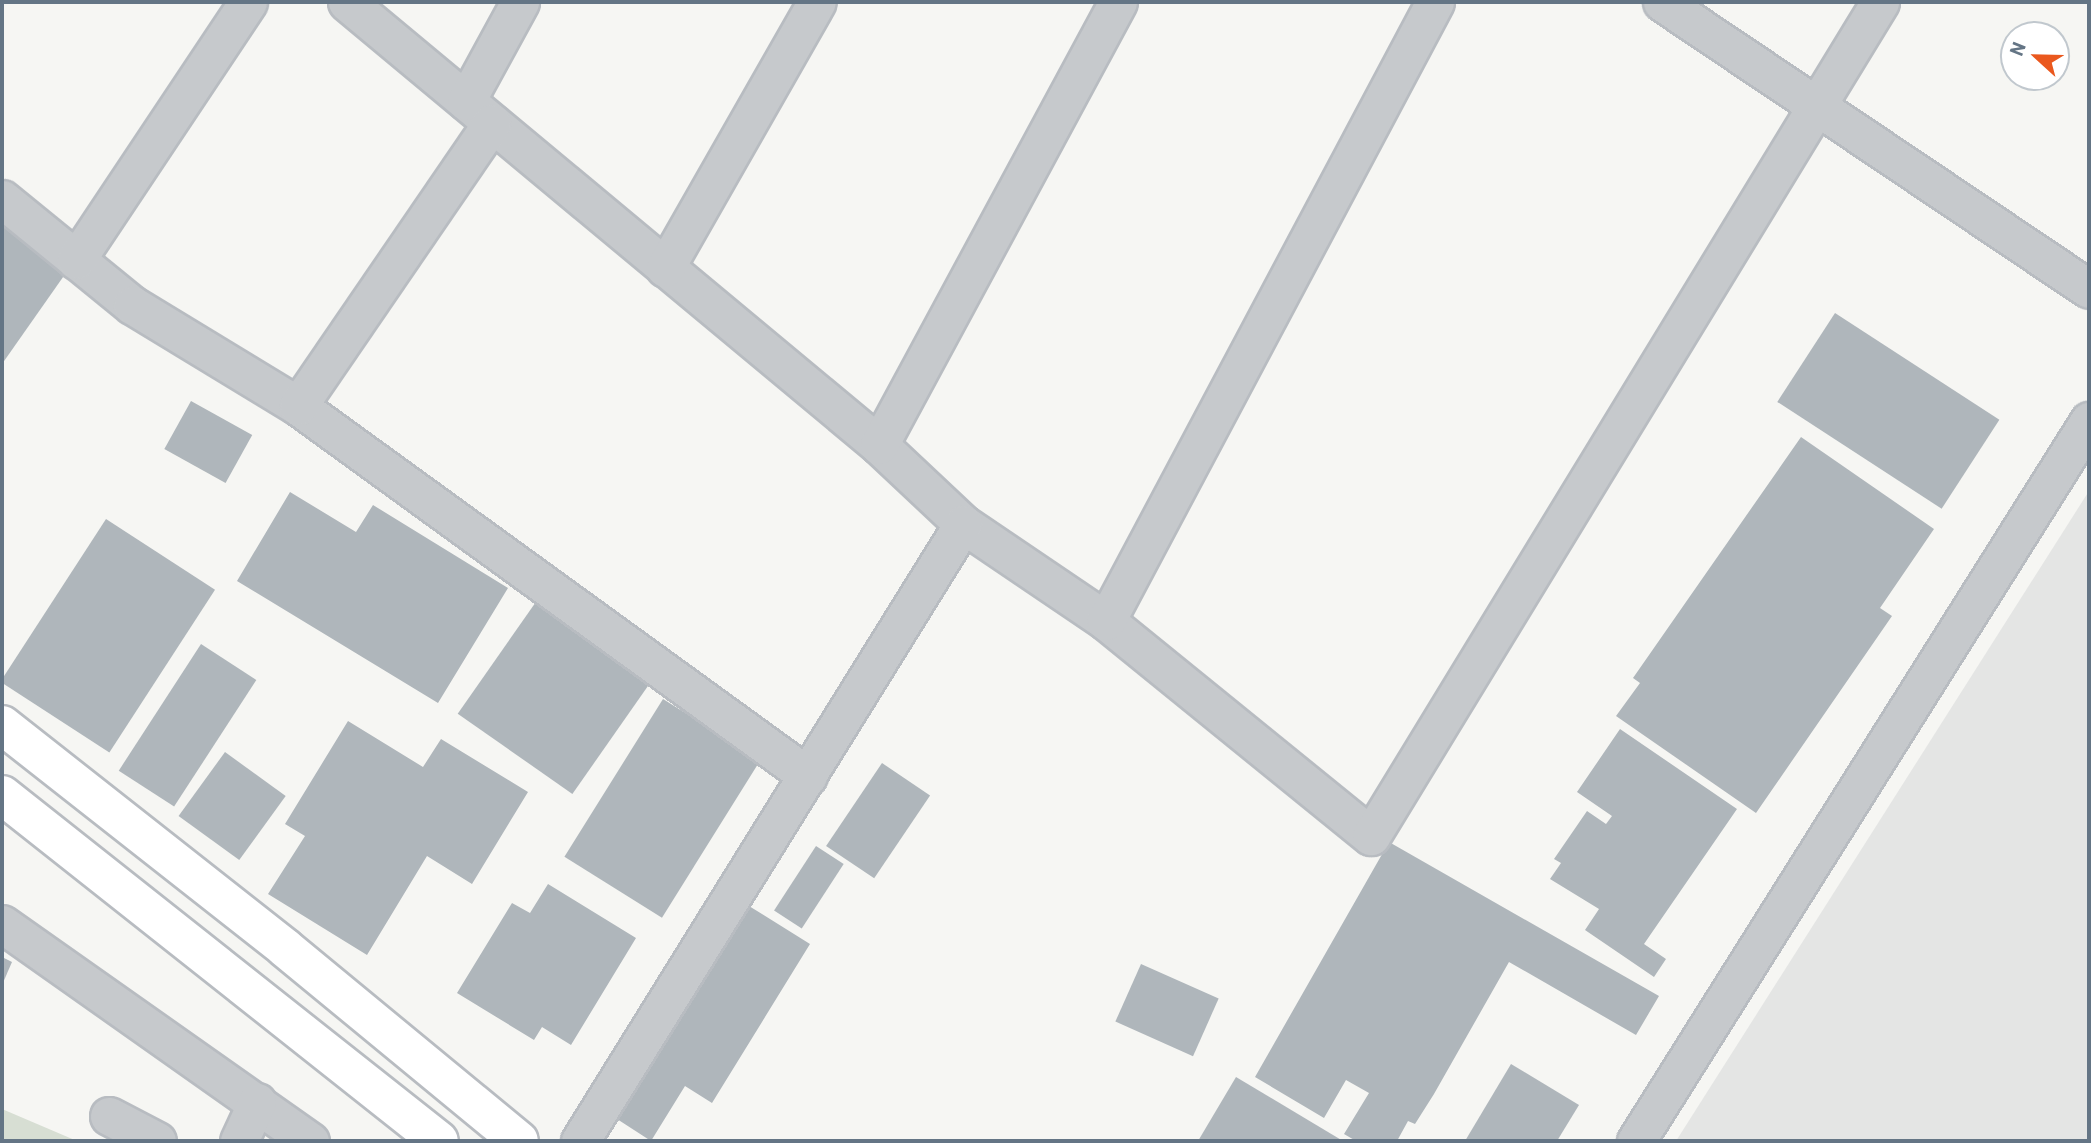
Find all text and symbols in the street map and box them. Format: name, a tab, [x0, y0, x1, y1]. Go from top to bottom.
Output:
north arrow	[2000, 21, 2070, 91]
text: N	[2004, 39, 2030, 59]

